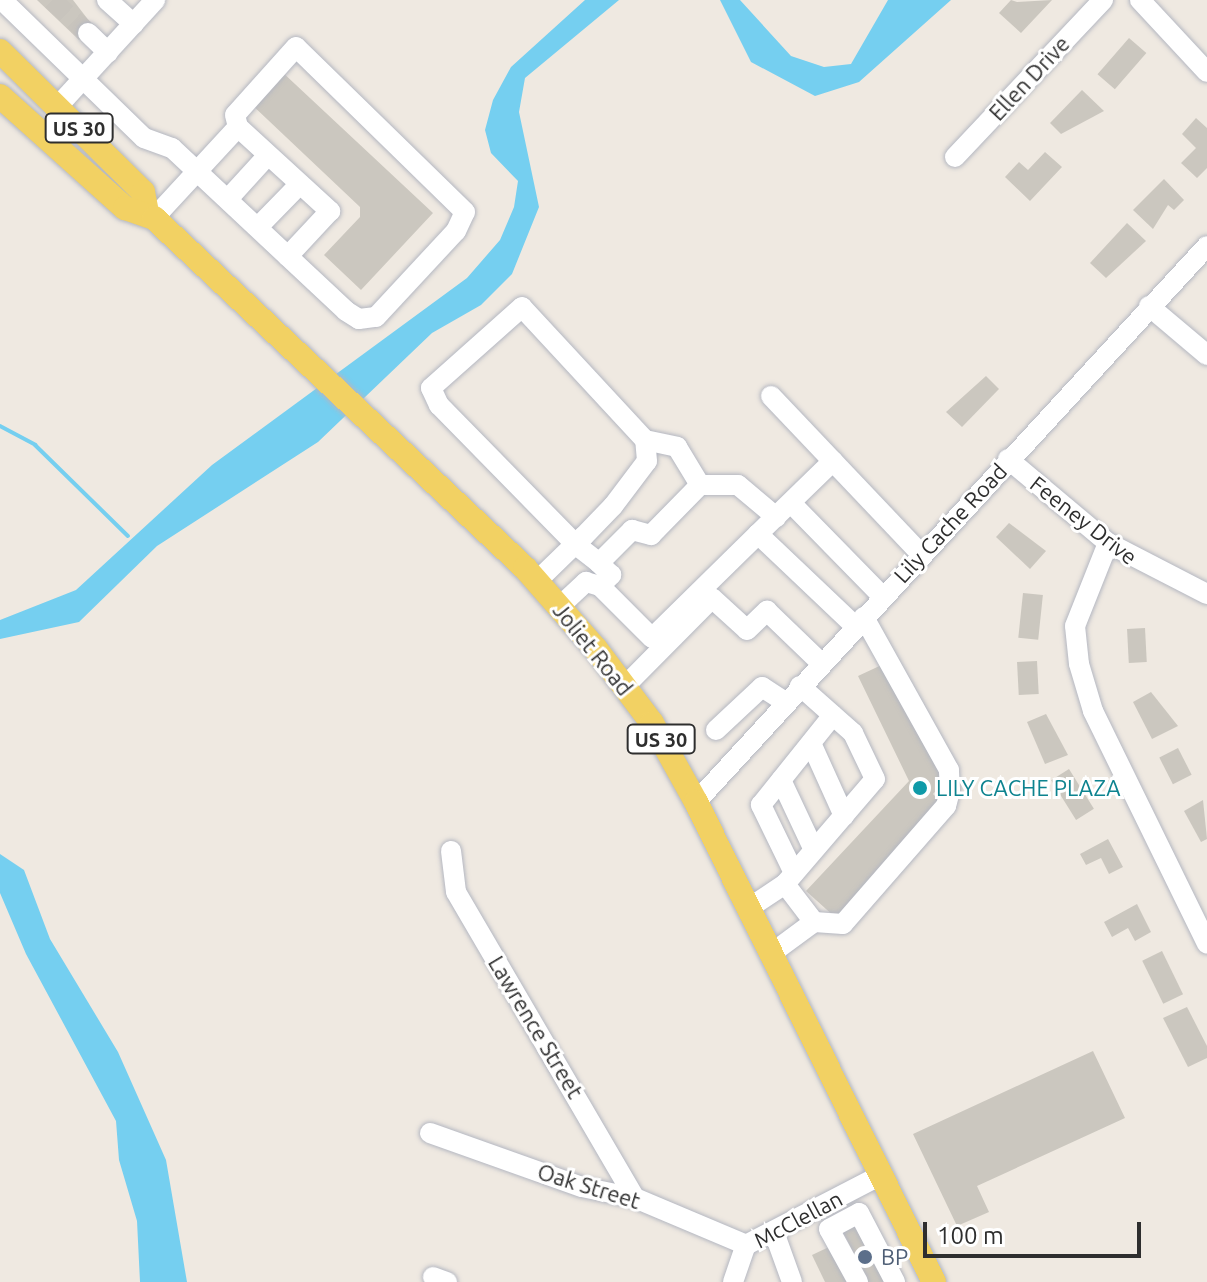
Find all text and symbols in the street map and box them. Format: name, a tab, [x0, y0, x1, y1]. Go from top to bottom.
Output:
street label: Ellen Drive	[983, 30, 1075, 126]
road number: US 30	[43, 112, 115, 144]
street label: Lily Cache Road	[888, 458, 1012, 588]
street label: Feeney Drive	[1025, 470, 1143, 570]
street label: Joliet Road	[548, 597, 638, 701]
road number: US 30	[625, 723, 697, 755]
place label: LILY CACHE PLAZA	[936, 775, 1121, 801]
marker: LILY CACHE PLAZA	[911, 779, 929, 797]
street label: Lawrence Street	[483, 951, 589, 1103]
street label: Oak Street	[534, 1158, 644, 1214]
street label: McClellan	[749, 1185, 847, 1253]
scale bar	[927, 1206, 1145, 1256]
text: 100 m	[937, 1222, 1004, 1249]
place label: BP	[881, 1244, 908, 1270]
marker: BP	[856, 1248, 874, 1266]

